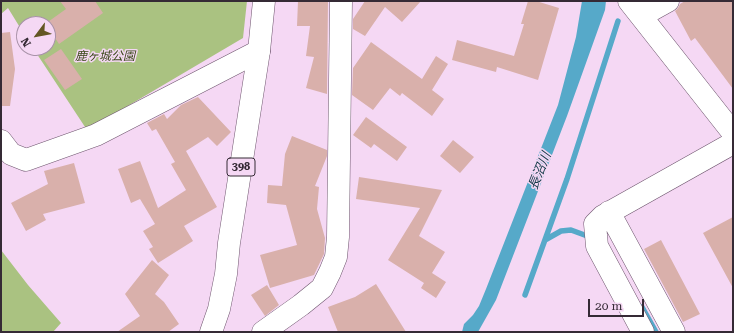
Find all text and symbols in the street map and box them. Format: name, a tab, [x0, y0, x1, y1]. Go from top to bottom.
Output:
north arrow	[16, 16, 56, 56]
text: N	[18, 35, 34, 49]
park label: 鹿ヶ城公園	[75, 49, 135, 63]
water label: 長沼川	[525, 150, 555, 192]
road number: 398	[227, 158, 255, 176]
scale bar	[590, 291, 646, 317]
text: 20 m	[595, 299, 622, 313]

